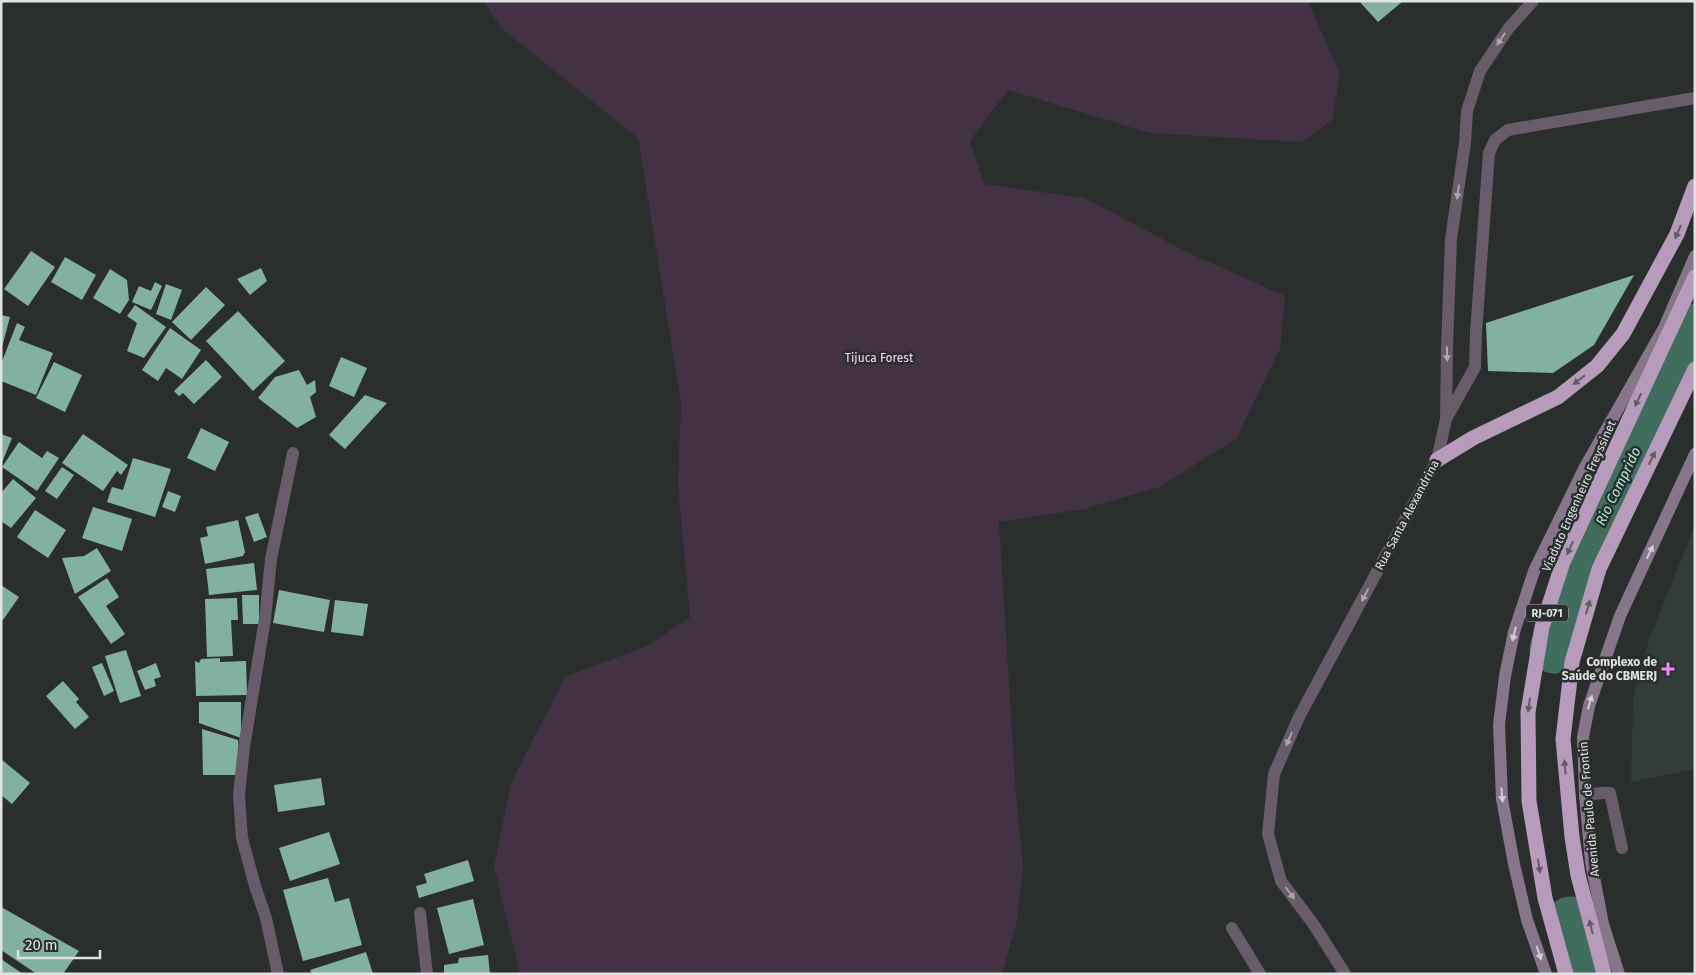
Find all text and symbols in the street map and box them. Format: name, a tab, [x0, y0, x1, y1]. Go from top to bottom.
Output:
one-way arrow	[1497, 32, 1506, 45]
one-way arrow	[1454, 184, 1462, 200]
one-way arrow	[1673, 225, 1681, 239]
one-way arrow	[1443, 346, 1451, 362]
park label: Tijuca Forest	[845, 351, 914, 365]
one-way arrow	[1573, 375, 1586, 386]
one-way arrow	[1633, 393, 1642, 408]
street label: Viaduto Engenheiro Freyssinet	[1539, 418, 1619, 574]
water label: Rio Comprido	[1592, 444, 1645, 528]
one-way arrow	[1648, 451, 1656, 465]
street label: Rua Santa Alexandrina	[1372, 458, 1442, 572]
one-way arrow	[1565, 541, 1573, 555]
one-way arrow	[1647, 545, 1655, 559]
one-way arrow	[1360, 588, 1369, 602]
one-way arrow	[1584, 600, 1592, 615]
road number: RJ-071	[1526, 604, 1568, 622]
one-way arrow	[1510, 626, 1518, 641]
place label: Complexo de Saúde do CBMERJ	[1562, 655, 1657, 683]
marker: Complexo de Saúde do CBMERJ	[1661, 662, 1675, 676]
one-way arrow	[1586, 695, 1594, 710]
one-way arrow	[1525, 697, 1533, 713]
one-way arrow	[1285, 732, 1293, 746]
street label: Avenida Paulo de Frontin	[1576, 741, 1602, 877]
one-way arrow	[1560, 758, 1568, 774]
one-way arrow	[1498, 787, 1506, 803]
one-way arrow	[1536, 859, 1544, 875]
one-way arrow	[1285, 886, 1296, 899]
one-way arrow	[1587, 919, 1595, 934]
scale bar	[18, 928, 100, 960]
text: 20 m	[25, 936, 58, 954]
one-way arrow	[1535, 946, 1543, 961]

